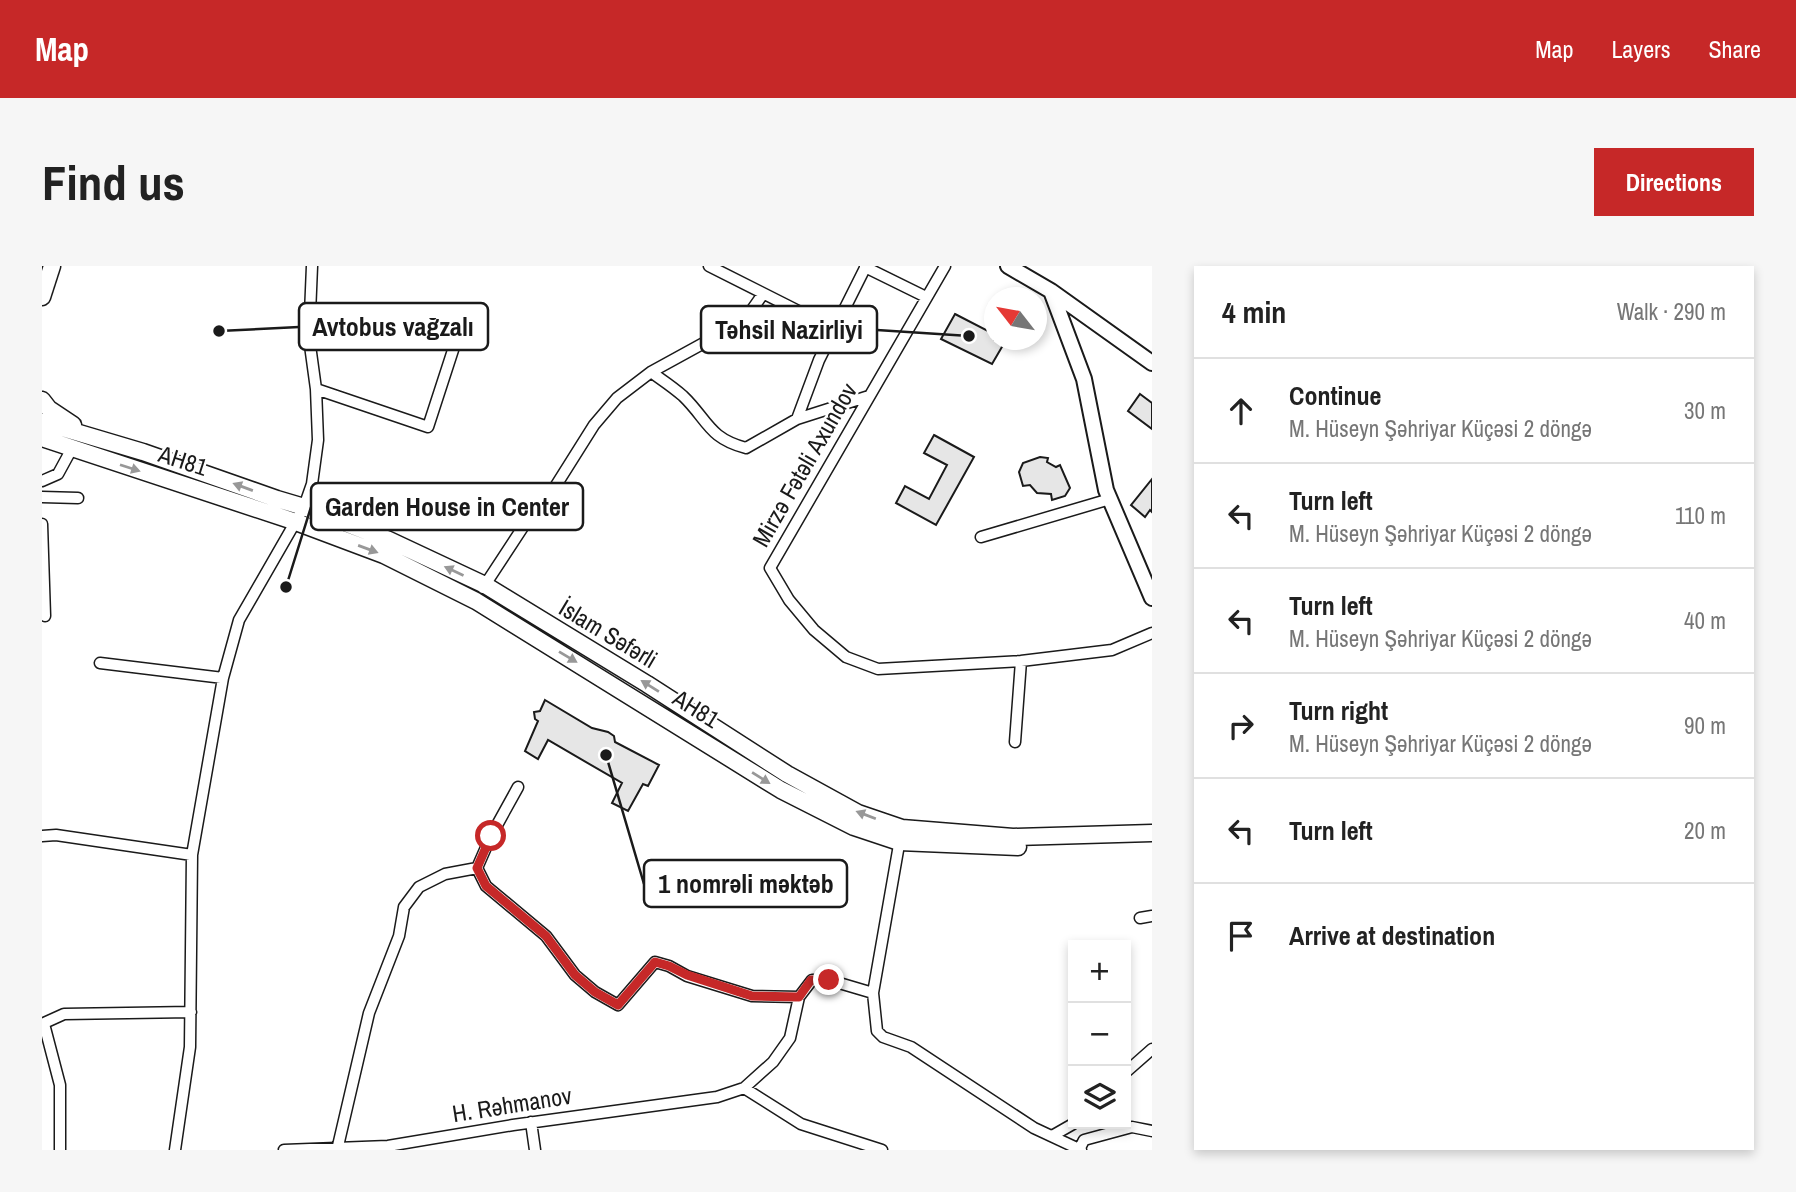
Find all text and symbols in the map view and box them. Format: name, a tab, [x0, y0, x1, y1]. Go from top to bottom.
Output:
text: Map	[35, 27, 89, 71]
text: Map	[1535, 33, 1573, 65]
text: Layers	[1611, 33, 1670, 65]
text: Share	[1708, 33, 1761, 65]
button: Directions	[1594, 148, 1754, 216]
text: Find us	[42, 149, 185, 215]
north arrow	[984, 287, 1047, 350]
text: 4 min	[1222, 292, 1286, 332]
text: Walk · 290 m	[1617, 296, 1726, 327]
callout: Avtobus vağzalı	[299, 303, 488, 350]
callout: Təhsil Nazirliyi	[701, 306, 877, 353]
text: Avtobus vağzalı	[312, 309, 474, 344]
text: Təhsil Nazirliyi	[715, 312, 863, 347]
street label: Mirzə Fətəli Axundov	[744, 377, 864, 552]
text: Continue	[1289, 378, 1381, 413]
icon: ahead	[1222, 392, 1260, 430]
text: 30 m	[1684, 395, 1726, 426]
text: M. Hüseyn Şəhriyar Küçəsi 2 döngə	[1289, 413, 1592, 444]
street label: AH81	[154, 437, 212, 483]
one-way arrow	[119, 463, 140, 474]
one-way arrow	[232, 481, 253, 492]
callout: Garden House in Center	[311, 483, 583, 530]
text: Turn left	[1289, 483, 1373, 518]
text: Garden House in Center	[325, 489, 570, 524]
icon: left	[1222, 497, 1260, 535]
text: 110 m	[1675, 500, 1726, 531]
text: M. Hüseyn Şəhriyar Küçəsi 2 döngə	[1289, 518, 1592, 549]
one-way arrow	[358, 544, 379, 555]
one-way arrow	[444, 565, 464, 576]
text: Turn left	[1289, 588, 1373, 623]
street label: İslam Səfərli	[553, 591, 664, 675]
icon: left	[1222, 602, 1260, 640]
text: 40 m	[1684, 605, 1726, 636]
text: M. Hüseyn Şəhriyar Küçəsi 2 döngə	[1289, 623, 1592, 654]
one-way arrow	[559, 651, 578, 663]
one-way arrow	[640, 680, 660, 693]
street label: AH81	[666, 681, 726, 735]
text: Turn right	[1289, 693, 1388, 728]
icon: right	[1222, 707, 1260, 745]
text: 90 m	[1684, 710, 1726, 741]
text: M. Hüseyn Şəhriyar Küçəsi 2 döngə	[1289, 728, 1592, 759]
one-way arrow	[751, 771, 771, 784]
one-way arrow	[855, 810, 876, 821]
icon: left	[1222, 812, 1260, 850]
text: Turn left	[1289, 813, 1373, 848]
text: 20 m	[1684, 815, 1726, 846]
route start	[475, 820, 506, 851]
callout: 1 nomrəli məktəb	[644, 860, 847, 907]
text: 1 nomrəli məktəb	[658, 866, 834, 901]
icon: arrive	[1222, 917, 1260, 955]
text: Arrive at destination	[1289, 918, 1495, 953]
map controls	[1068, 940, 1131, 1129]
button: +	[1068, 940, 1131, 1003]
route end	[813, 964, 844, 995]
button: −	[1068, 1003, 1131, 1066]
button: layers	[1068, 1066, 1131, 1129]
street label: H. Rəhmanov	[450, 1079, 574, 1129]

